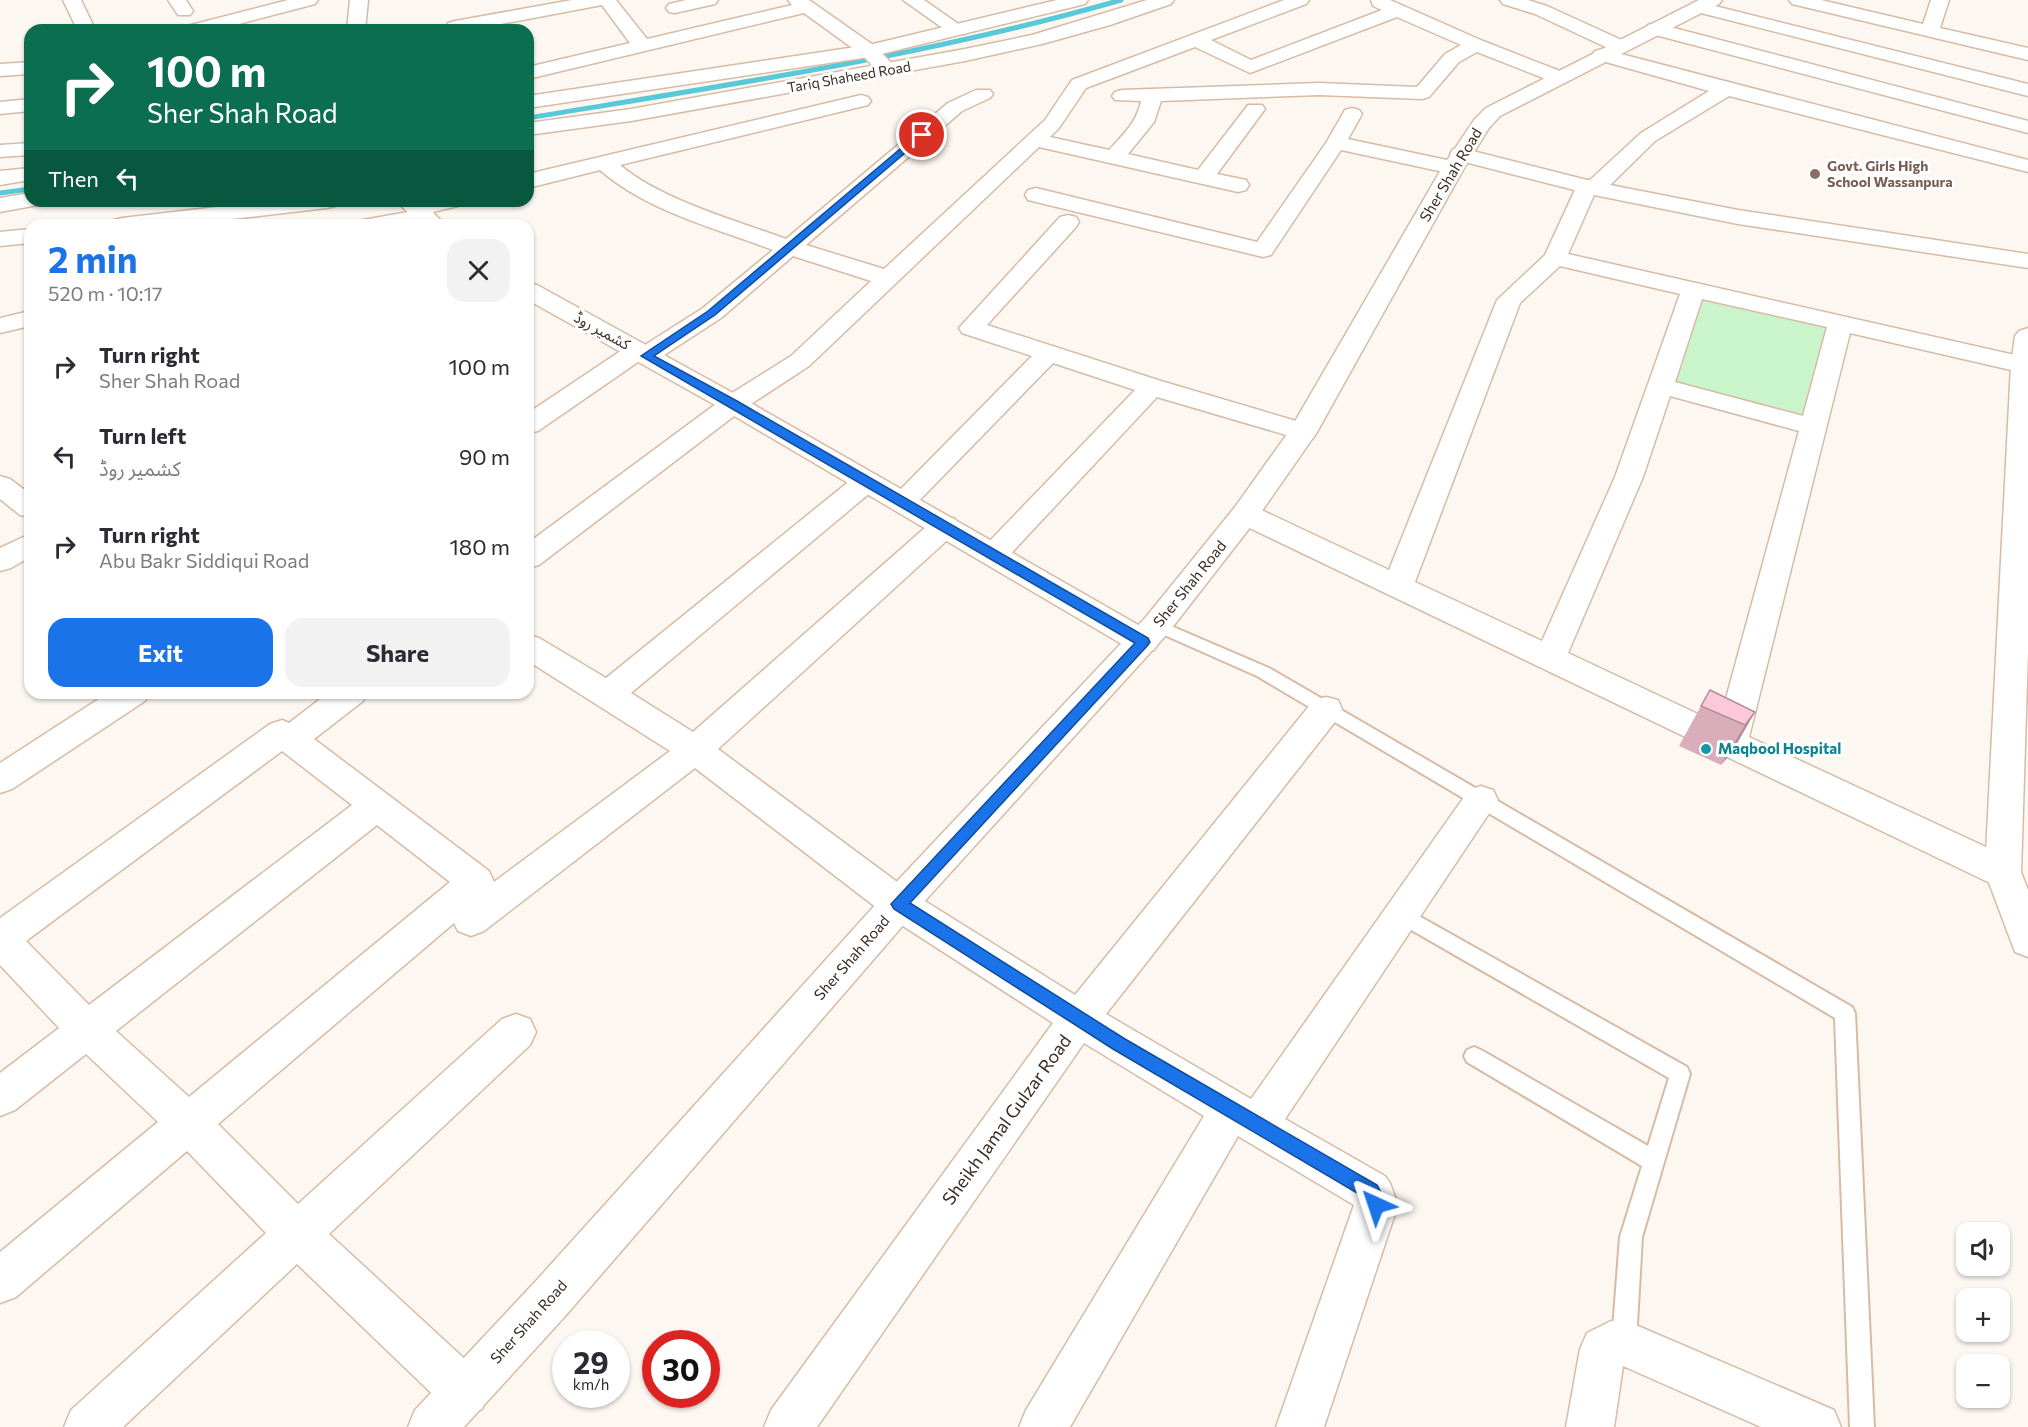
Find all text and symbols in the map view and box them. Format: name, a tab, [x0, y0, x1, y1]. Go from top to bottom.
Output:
text: 100 m	[147, 44, 267, 96]
icon: right	[48, 48, 126, 126]
street label: Tariq Shaheed Road	[786, 57, 912, 96]
text: Sher Shah Road	[147, 96, 338, 129]
pin	[896, 109, 947, 160]
icon: arrive	[905, 118, 938, 151]
street label: Sher Shah Road	[1415, 124, 1485, 225]
place label: Govt. Girls High School Wassanpura	[1827, 157, 1953, 190]
icon: left	[111, 162, 144, 195]
text: Then	[48, 165, 99, 192]
marker: Govt. Girls High School Wassanpura	[1808, 167, 1822, 181]
text: 2 min	[48, 236, 138, 280]
button: close	[447, 239, 510, 302]
text: 520 m · 10:17	[48, 281, 163, 305]
street label: کشمیر روڈ	[571, 307, 634, 354]
text: Turn right	[99, 341, 200, 368]
icon: right	[48, 350, 81, 383]
text: 100 m	[448, 353, 510, 380]
text: Sher Shah Road	[99, 368, 240, 392]
text: Turn left	[99, 422, 186, 449]
icon: left	[48, 440, 81, 473]
text: 90 m	[459, 443, 510, 470]
text: کشمیر روڈ	[99, 456, 181, 480]
text: Turn right	[99, 521, 200, 548]
icon: right	[48, 530, 81, 563]
text: 180 m	[449, 533, 510, 560]
street label: Sher Shah Road	[1149, 537, 1230, 630]
text: Abu Bakr Siddiqui Road	[99, 548, 309, 572]
button: Exit	[48, 618, 273, 687]
button: Share	[285, 618, 510, 687]
place label: Maqbool Hospital	[1718, 739, 1841, 757]
marker: Maqbool Hospital	[1699, 742, 1713, 756]
street label: Sher Shah Road	[810, 911, 893, 1003]
street label: Sheikh Jamal Gulzar Road	[937, 1030, 1075, 1209]
position arrow	[1344, 1173, 1408, 1237]
map controls	[1956, 1222, 2010, 1408]
button: sound	[1956, 1222, 2010, 1276]
street label: Sher Shah Road	[486, 1276, 570, 1367]
button: +	[1956, 1288, 2010, 1342]
speed limit sign: 30	[642, 1330, 720, 1408]
text: 29	[573, 1343, 609, 1380]
button: −	[1956, 1354, 2010, 1408]
text: km/h	[573, 1375, 609, 1393]

